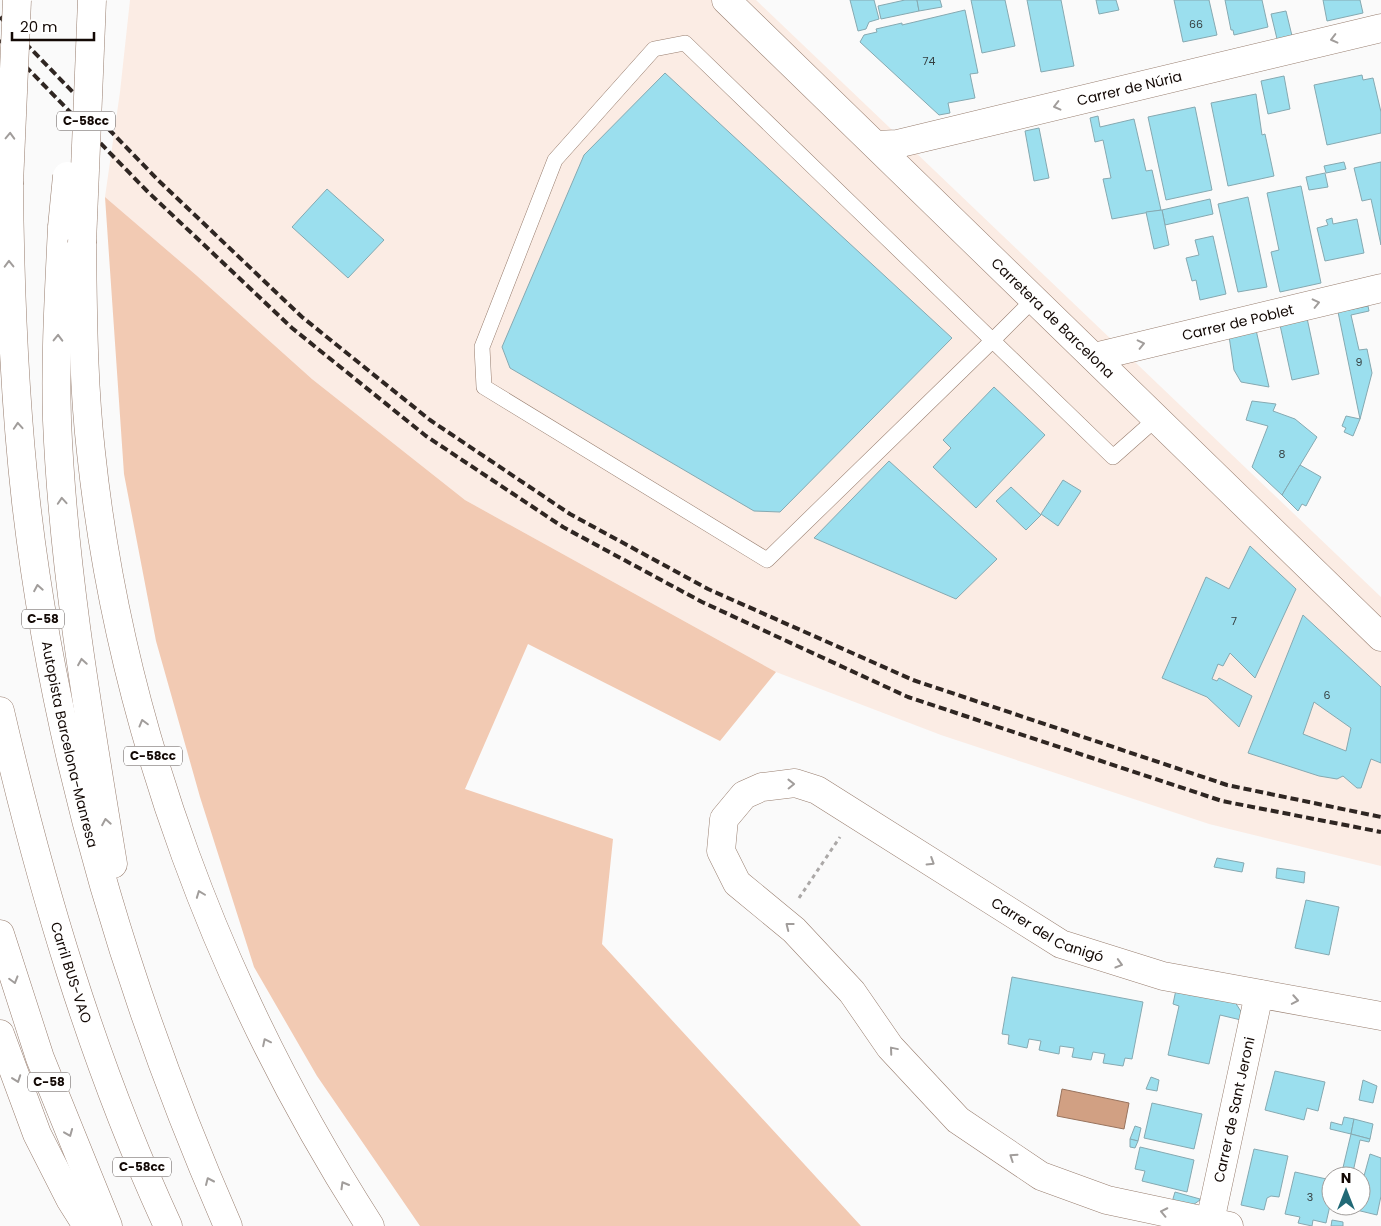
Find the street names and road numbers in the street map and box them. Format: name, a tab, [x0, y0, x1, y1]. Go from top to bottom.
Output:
street label: Carrer de Núria	[1075, 66, 1184, 111]
road number: C-58cc	[57, 112, 115, 130]
street label: Carretera de Barcelona	[987, 253, 1119, 383]
street label: Carrer de Poblet	[1180, 299, 1296, 345]
road number: C-58	[22, 610, 64, 628]
street label: Autopista Barcelona-Manresa	[37, 639, 103, 850]
road number: C-58cc	[124, 746, 182, 766]
street label: Carrer del Canigó	[987, 892, 1106, 967]
street label: Carril BUS-VAO	[46, 919, 97, 1026]
street label: Carrer de Sant Jeroni	[1209, 1035, 1259, 1184]
road number: C-58	[28, 1072, 70, 1092]
road number: C-58cc	[113, 1158, 171, 1176]

